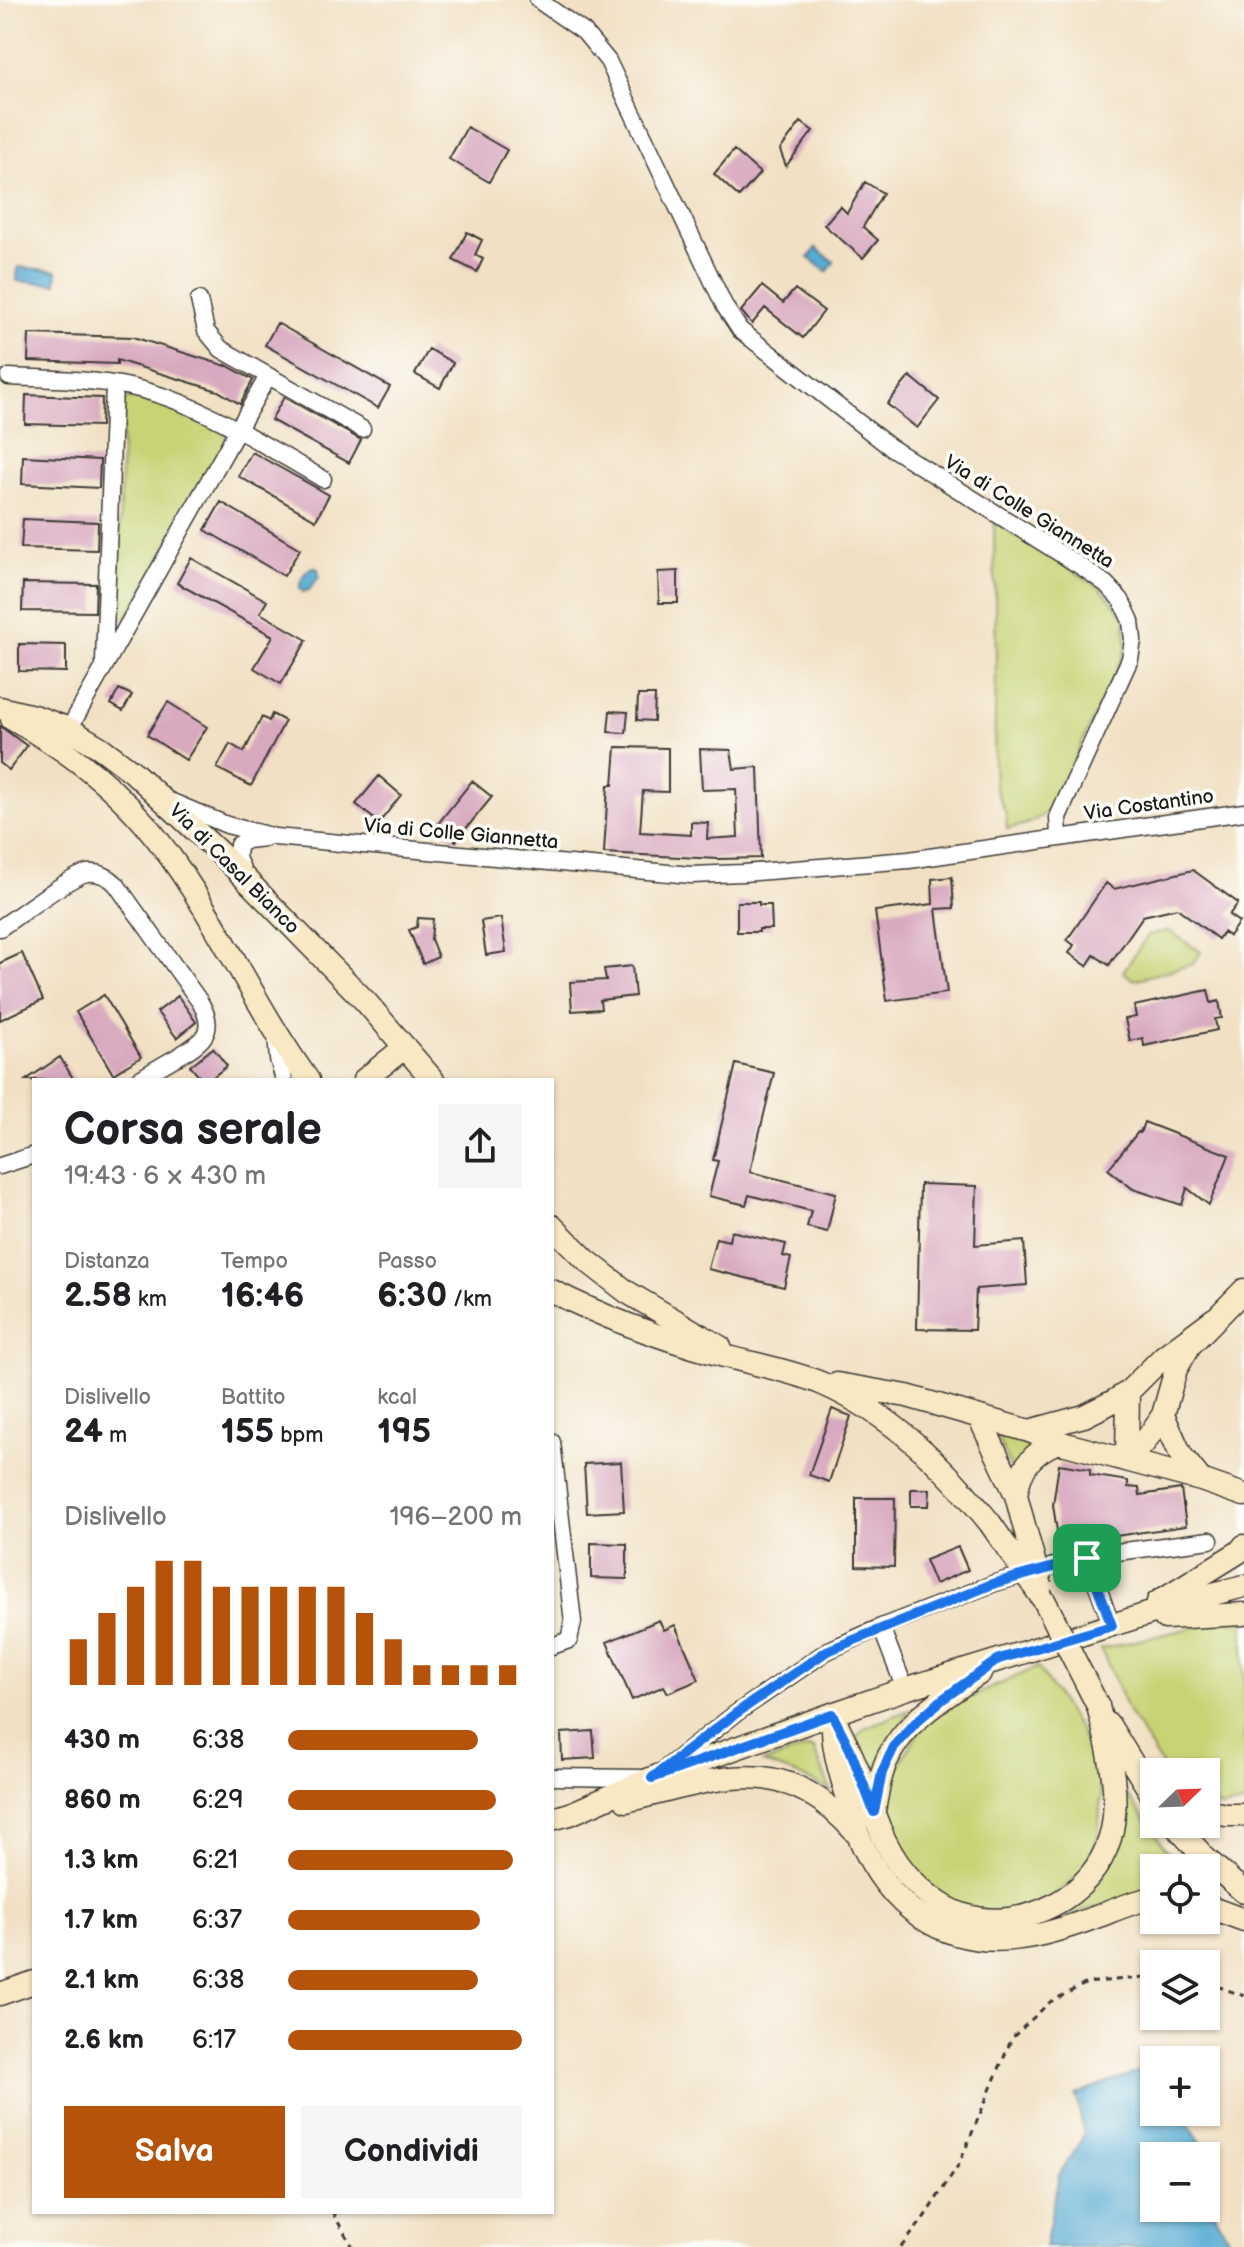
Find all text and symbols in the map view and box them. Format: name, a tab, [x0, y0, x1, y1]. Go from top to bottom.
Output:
street label: Via di Colle Giannetta	[940, 450, 1118, 574]
street label: Via Costantino	[1083, 784, 1215, 826]
street label: Via di Casal Bianco	[164, 799, 304, 939]
street label: Via di Colle Giannetta	[363, 814, 559, 854]
text: Corsa serale	[64, 1104, 322, 1157]
button: share	[438, 1104, 522, 1188]
text: 19:43 · 6 × 430 m	[64, 1161, 266, 1192]
text: Distanza	[64, 1248, 150, 1275]
text: Tempo	[221, 1248, 288, 1275]
text: Passo	[377, 1248, 437, 1275]
text: 2.58	[64, 1275, 132, 1316]
text: 16:46	[221, 1275, 304, 1316]
text: 6:30	[377, 1275, 447, 1316]
text: km	[132, 1286, 167, 1313]
text: /km	[447, 1286, 492, 1313]
text: Dislivello	[64, 1384, 151, 1411]
text: Battito	[221, 1384, 285, 1411]
text: kcal	[377, 1384, 417, 1411]
text: 24	[64, 1411, 103, 1452]
text: 155	[221, 1411, 274, 1452]
text: 195	[377, 1411, 431, 1452]
text: m	[103, 1422, 127, 1449]
text: bpm	[274, 1422, 324, 1449]
text: Dislivello	[64, 1502, 167, 1533]
text: 196–200 m	[389, 1502, 522, 1533]
pin	[1053, 1524, 1121, 1592]
icon: arrive	[1065, 1536, 1109, 1580]
text: 430 m	[64, 1725, 140, 1756]
text: 6:38	[192, 1725, 244, 1756]
north arrow	[1140, 1758, 1220, 1838]
map controls	[1140, 1758, 1220, 2222]
text: 860 m	[64, 1785, 141, 1816]
text: 6:29	[192, 1785, 244, 1816]
text: 1.3 km	[64, 1845, 139, 1876]
text: 6:21	[192, 1845, 238, 1876]
button: locate	[1140, 1854, 1220, 1934]
text: 1.7 km	[64, 1905, 138, 1936]
text: 6:37	[192, 1905, 242, 1936]
button: layers	[1140, 1950, 1220, 2030]
text: 2.1 km	[64, 1965, 139, 1996]
text: 6:38	[192, 1965, 244, 1996]
text: 2.6 km	[64, 2025, 144, 2056]
text: 6:17	[192, 2025, 236, 2056]
button: +	[1140, 2046, 1220, 2126]
button: Salva	[64, 2106, 285, 2198]
button: Condividi	[301, 2106, 522, 2198]
button: −	[1140, 2142, 1220, 2222]

